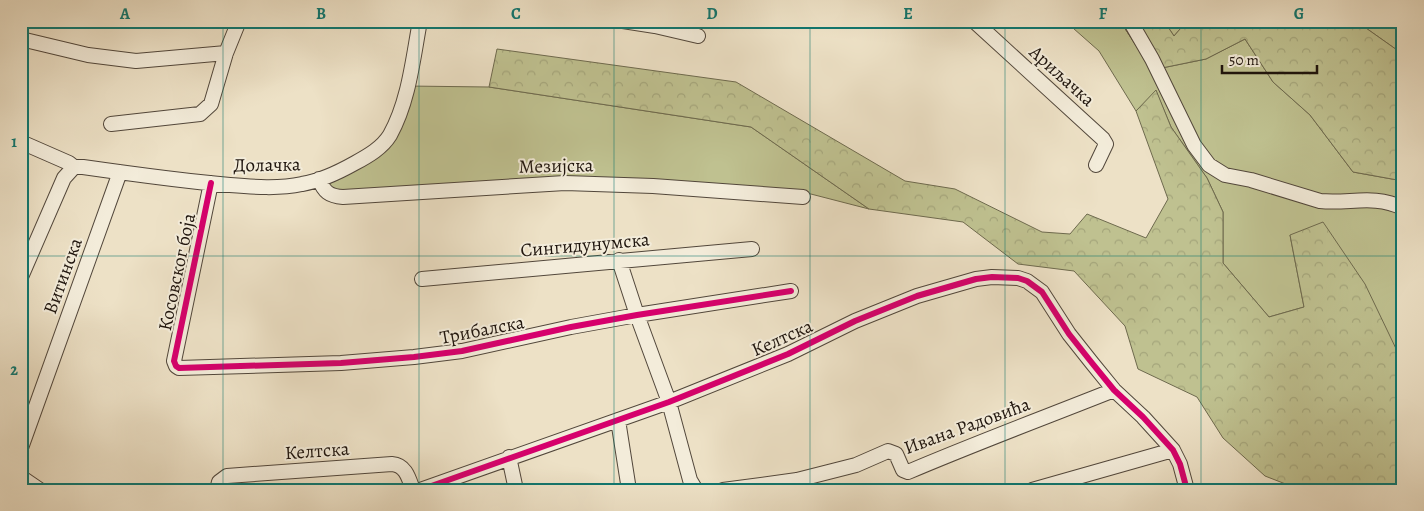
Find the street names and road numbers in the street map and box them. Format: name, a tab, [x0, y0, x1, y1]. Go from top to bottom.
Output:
street label: Ариљачка	[1023, 39, 1101, 113]
street label: Долачка	[233, 151, 301, 179]
street label: Мезијска	[518, 152, 594, 180]
street label: Косовског боја	[152, 210, 202, 333]
street label: Сингидунумска	[519, 226, 651, 264]
street label: Витинска	[37, 234, 89, 318]
street label: Трибалска	[438, 309, 527, 351]
street label: Келтска	[747, 313, 817, 363]
street label: Ивана Радовића	[900, 391, 1034, 461]
street label: Келтска	[284, 436, 350, 466]

